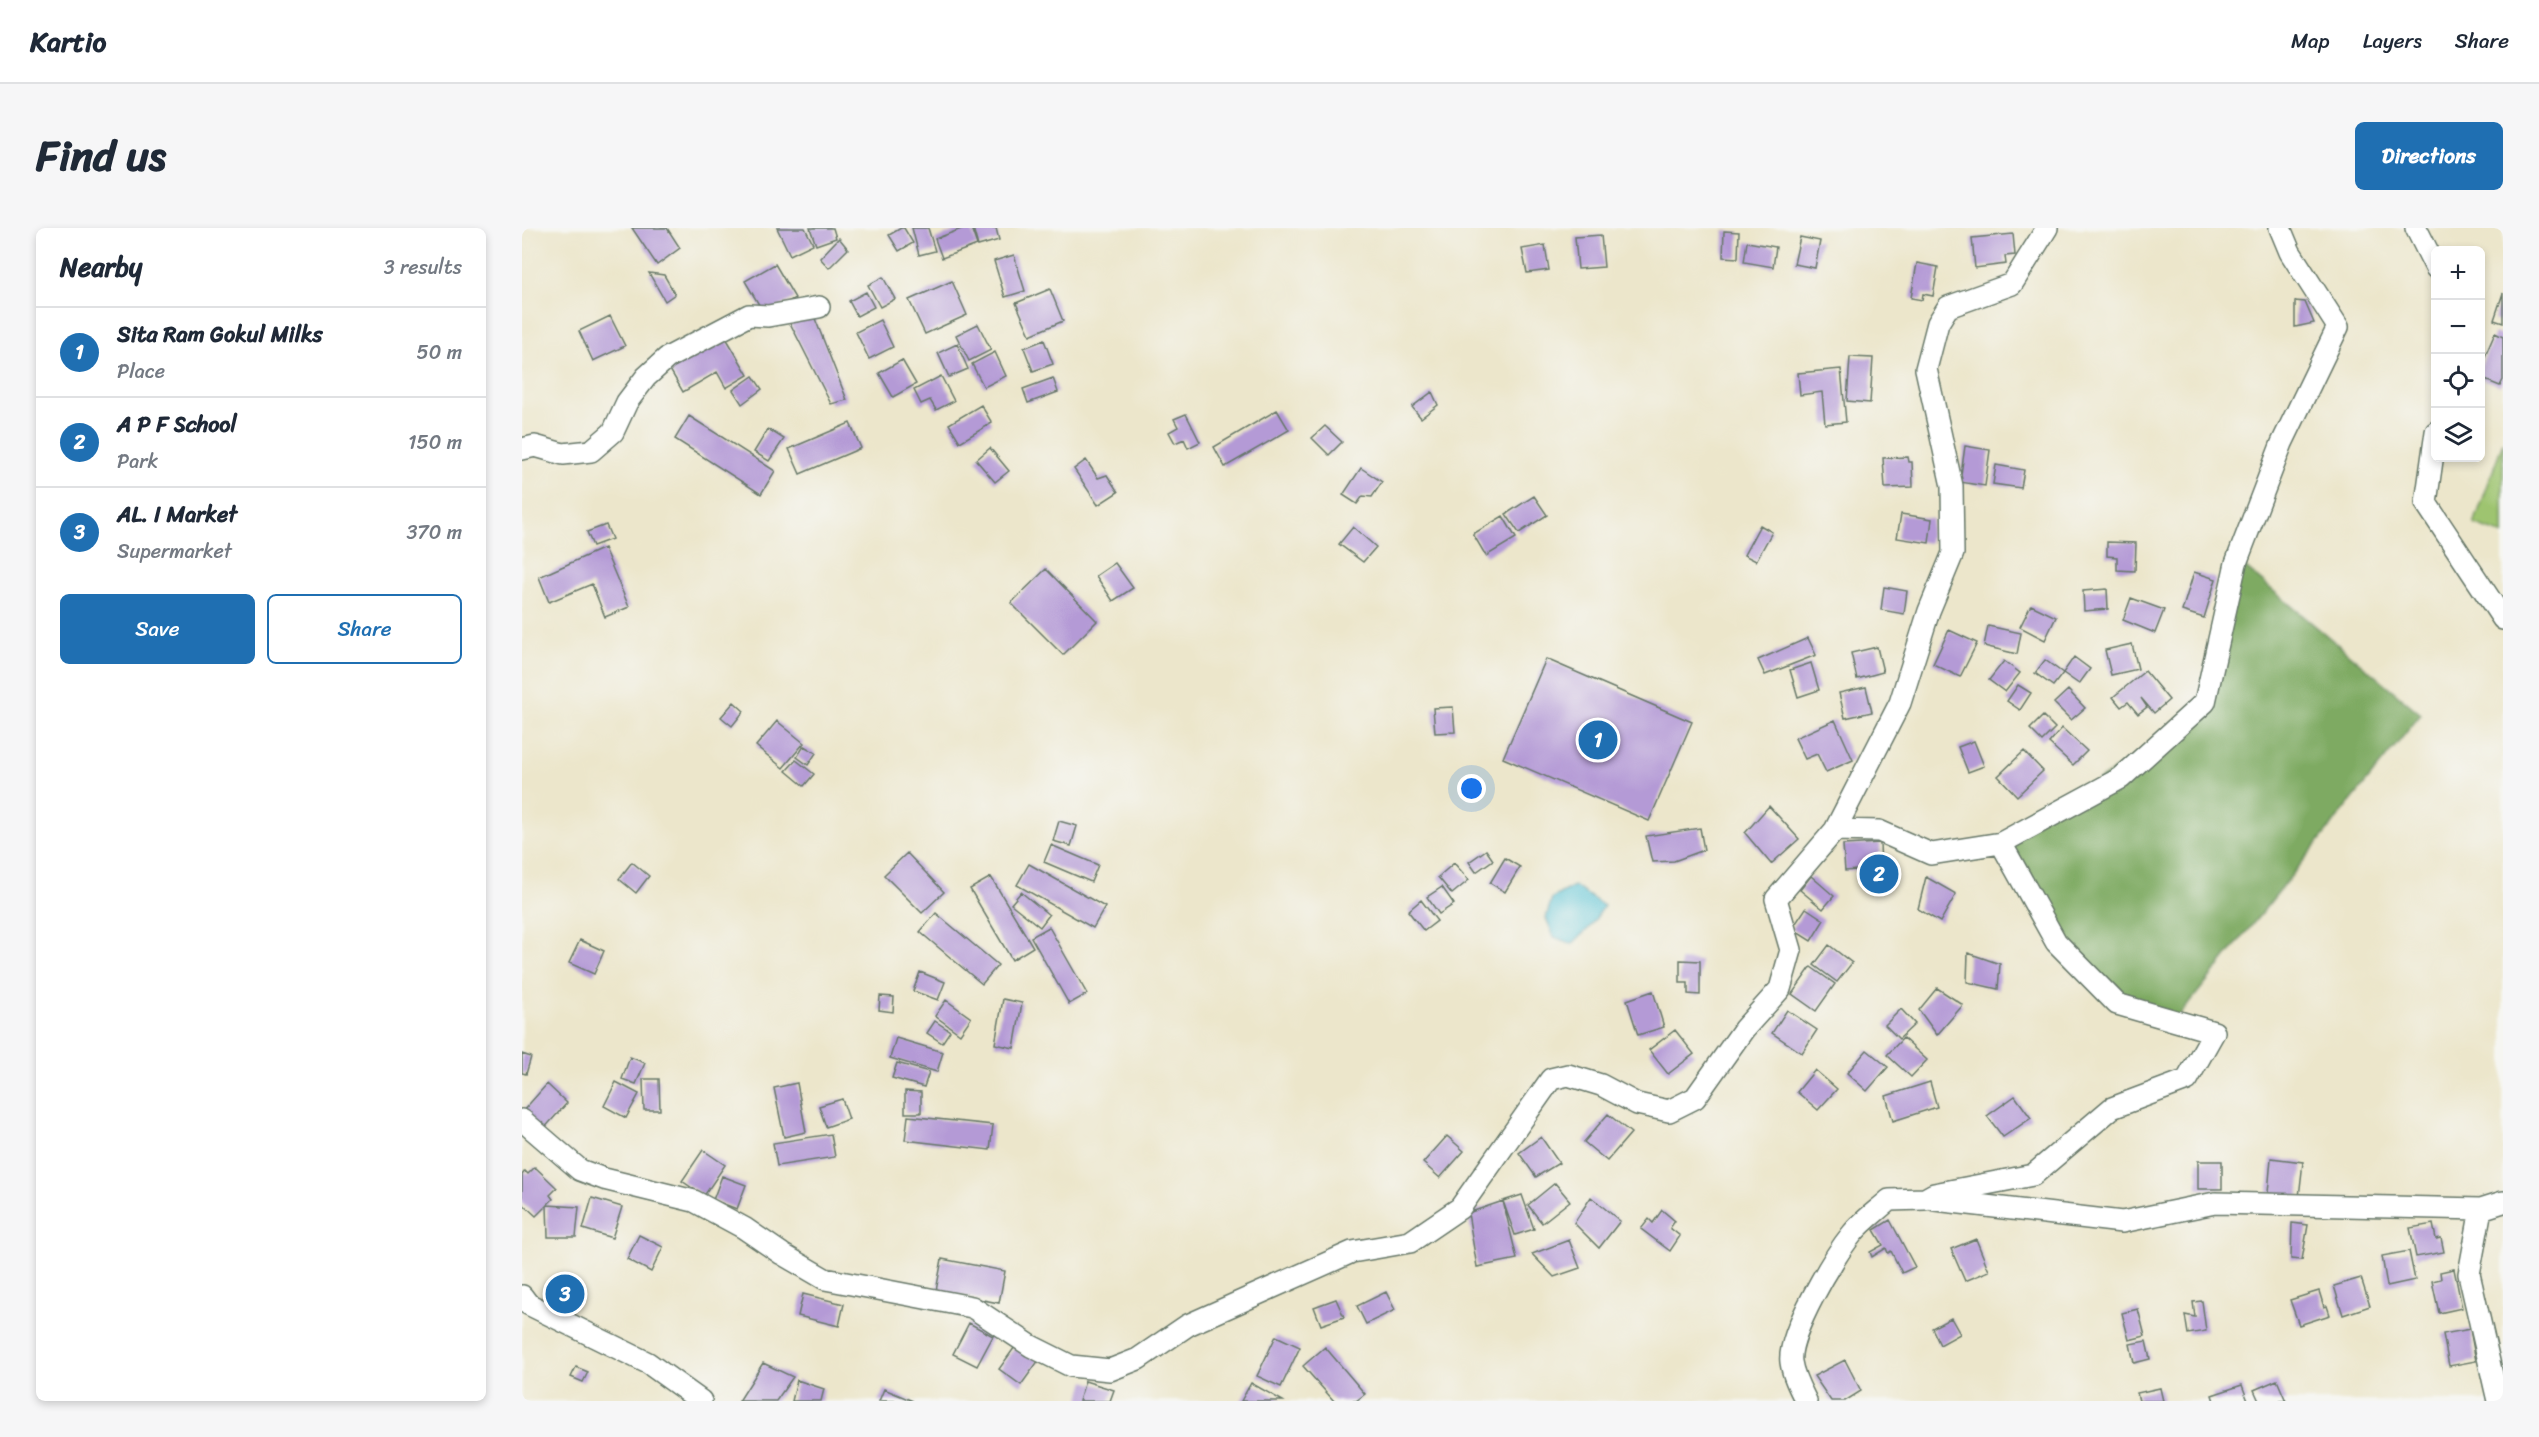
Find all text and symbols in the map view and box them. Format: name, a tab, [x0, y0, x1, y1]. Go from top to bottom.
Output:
text: Kartio	[30, 17, 106, 66]
text: Map	[2291, 22, 2330, 60]
text: Layers	[2363, 22, 2422, 60]
text: Share	[2455, 22, 2509, 60]
text: Find us	[36, 119, 166, 193]
button: Directions	[2355, 122, 2503, 190]
text: Nearby	[60, 244, 142, 290]
map controls	[2431, 246, 2485, 462]
button: +	[2431, 246, 2485, 300]
text: 3 results	[384, 250, 462, 285]
button: −	[2431, 300, 2485, 354]
text: Sita Ram Gokul Milks	[117, 315, 323, 354]
text: 1	[75, 335, 84, 370]
text: 50 m	[417, 335, 462, 370]
text: Place	[117, 354, 165, 389]
button: locate	[2431, 354, 2485, 408]
text: A P F School	[117, 405, 237, 444]
button: layers	[2431, 408, 2485, 462]
text: 2	[74, 425, 85, 460]
text: 150 m	[408, 425, 462, 460]
text: Park	[117, 444, 158, 479]
text: AL. I Market	[117, 495, 237, 534]
text: 3	[74, 515, 85, 550]
text: 370 m	[406, 515, 462, 550]
text: Supermarket	[117, 534, 232, 569]
button: Save	[60, 594, 255, 664]
button: Share	[267, 594, 462, 664]
pin: 1	[1578, 718, 1618, 762]
your location	[1457, 774, 1486, 803]
pin: 2	[1860, 852, 1898, 896]
pin: 3	[546, 1272, 585, 1316]

